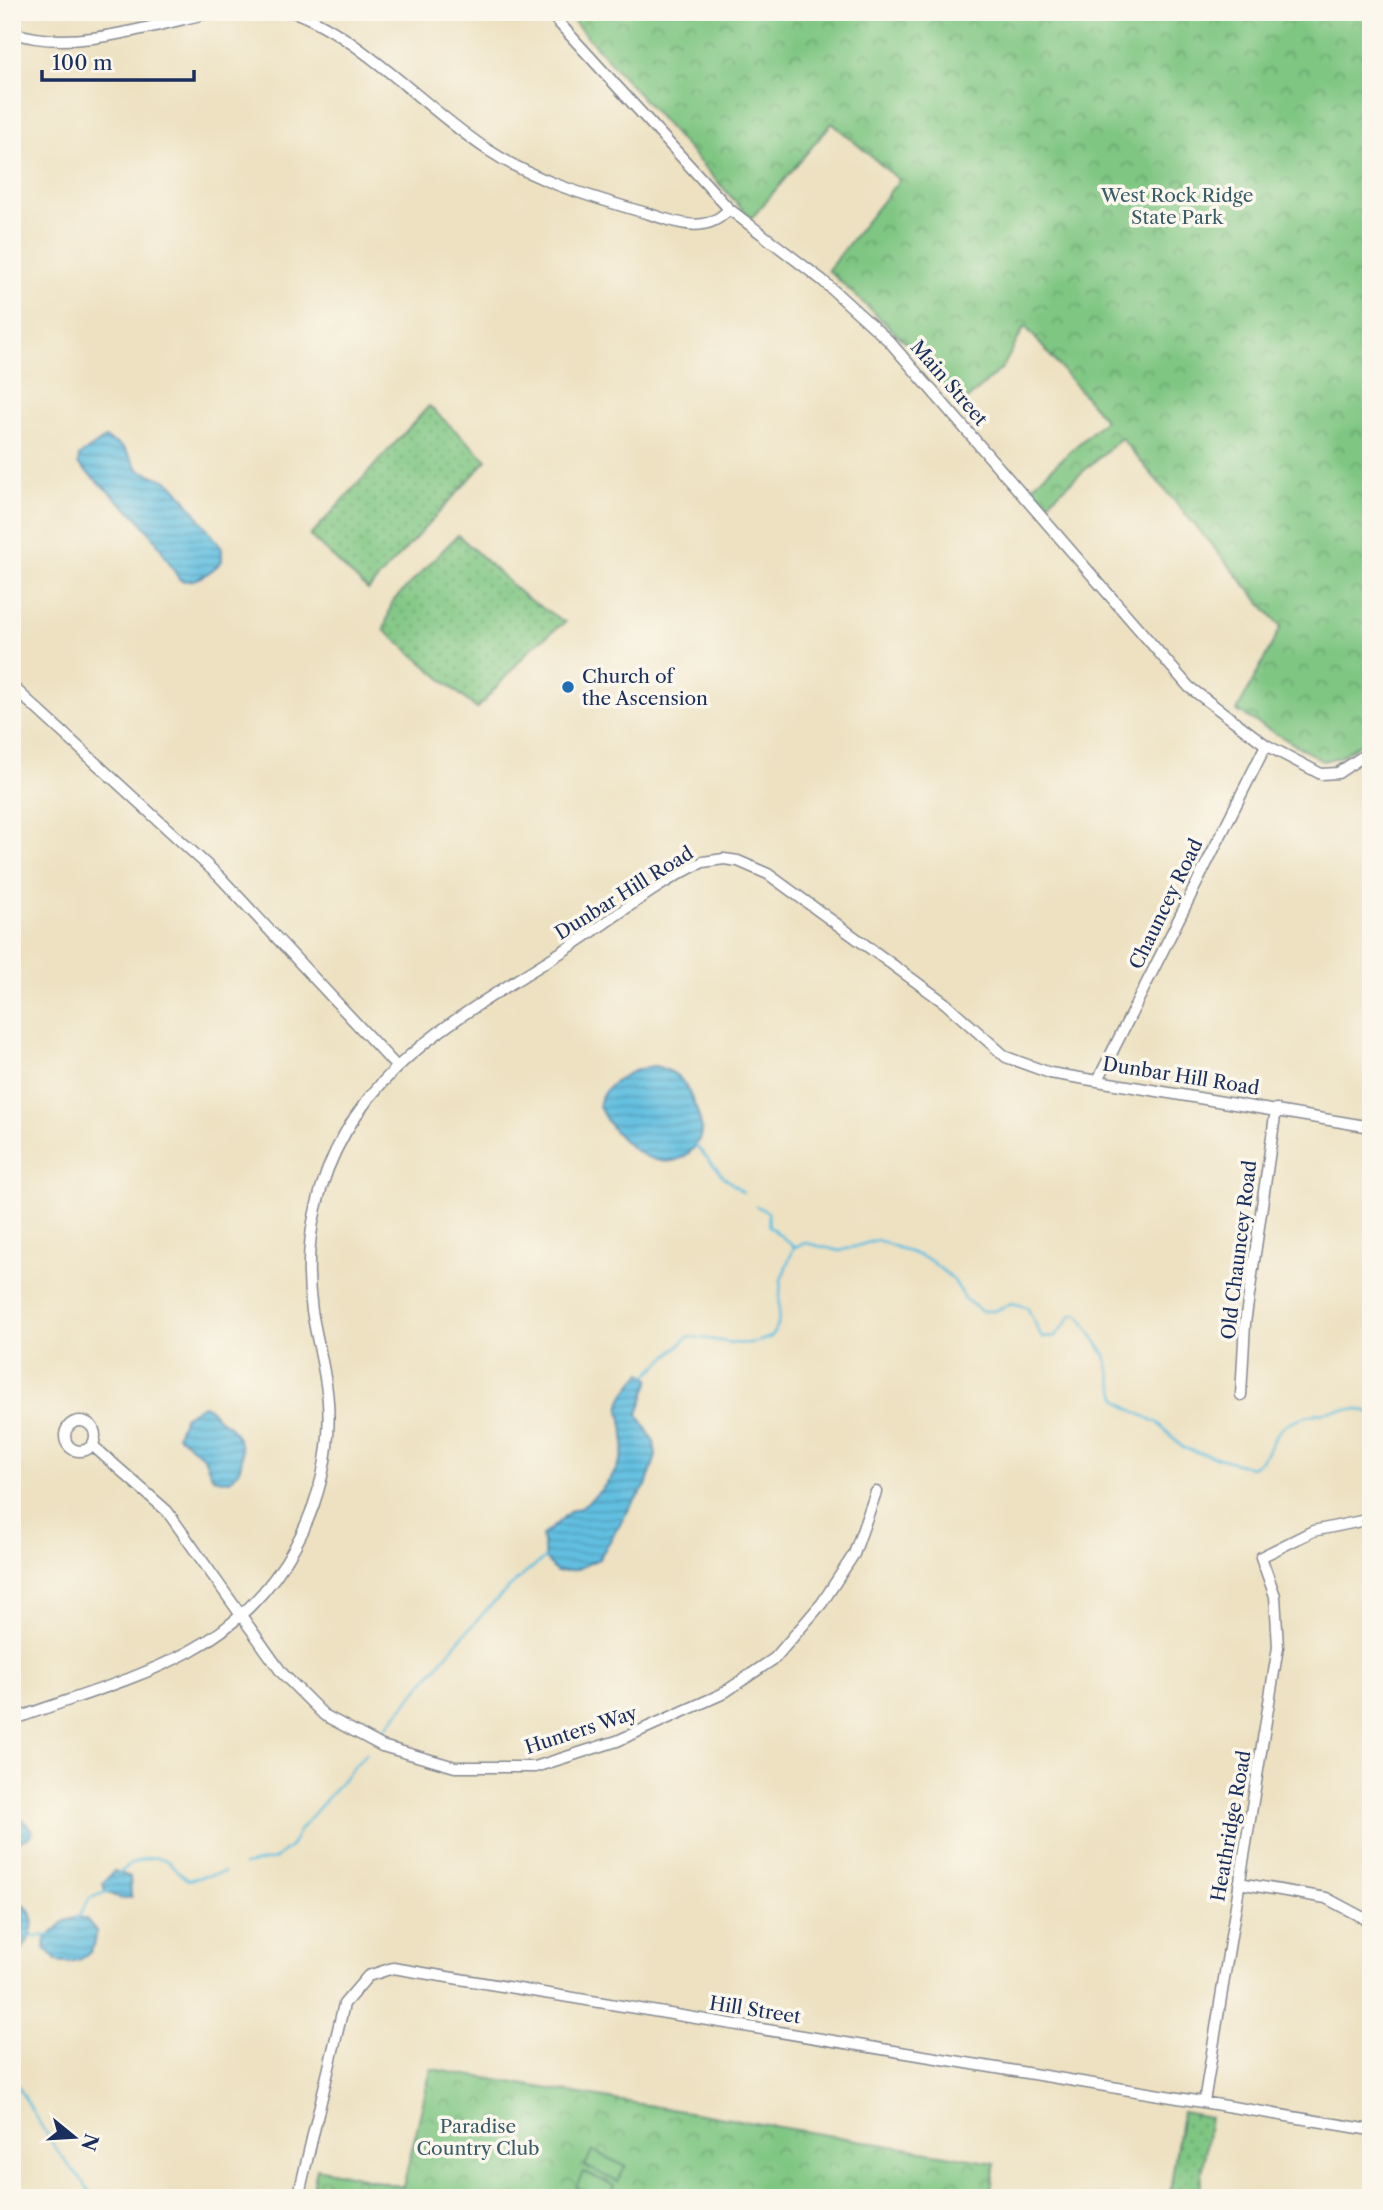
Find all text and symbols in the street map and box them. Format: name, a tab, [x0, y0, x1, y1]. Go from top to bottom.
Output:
scale bar	[42, 38, 194, 82]
text: 100 m	[52, 50, 113, 75]
park label: West Rock Ridge State Park	[1100, 184, 1253, 229]
street label: Main Street	[906, 336, 993, 431]
place label: Church of the Ascension	[582, 665, 708, 710]
marker: Church of the Ascension	[560, 679, 576, 695]
street label: Chauncey Road	[1124, 835, 1208, 973]
street label: Dunbar Hill Road	[551, 841, 698, 945]
street label: Dunbar Hill Road	[1101, 1052, 1262, 1100]
street label: Old Chauncey Road	[1217, 1159, 1261, 1341]
street label: Hunters Way	[522, 1701, 640, 1759]
street label: Heathridge Road	[1206, 1748, 1256, 1903]
street label: Hill Street	[708, 1991, 803, 2029]
north arrow	[38, 2102, 108, 2172]
park label: Paradise Country Club	[416, 2115, 540, 2160]
text: N	[76, 2131, 103, 2154]

